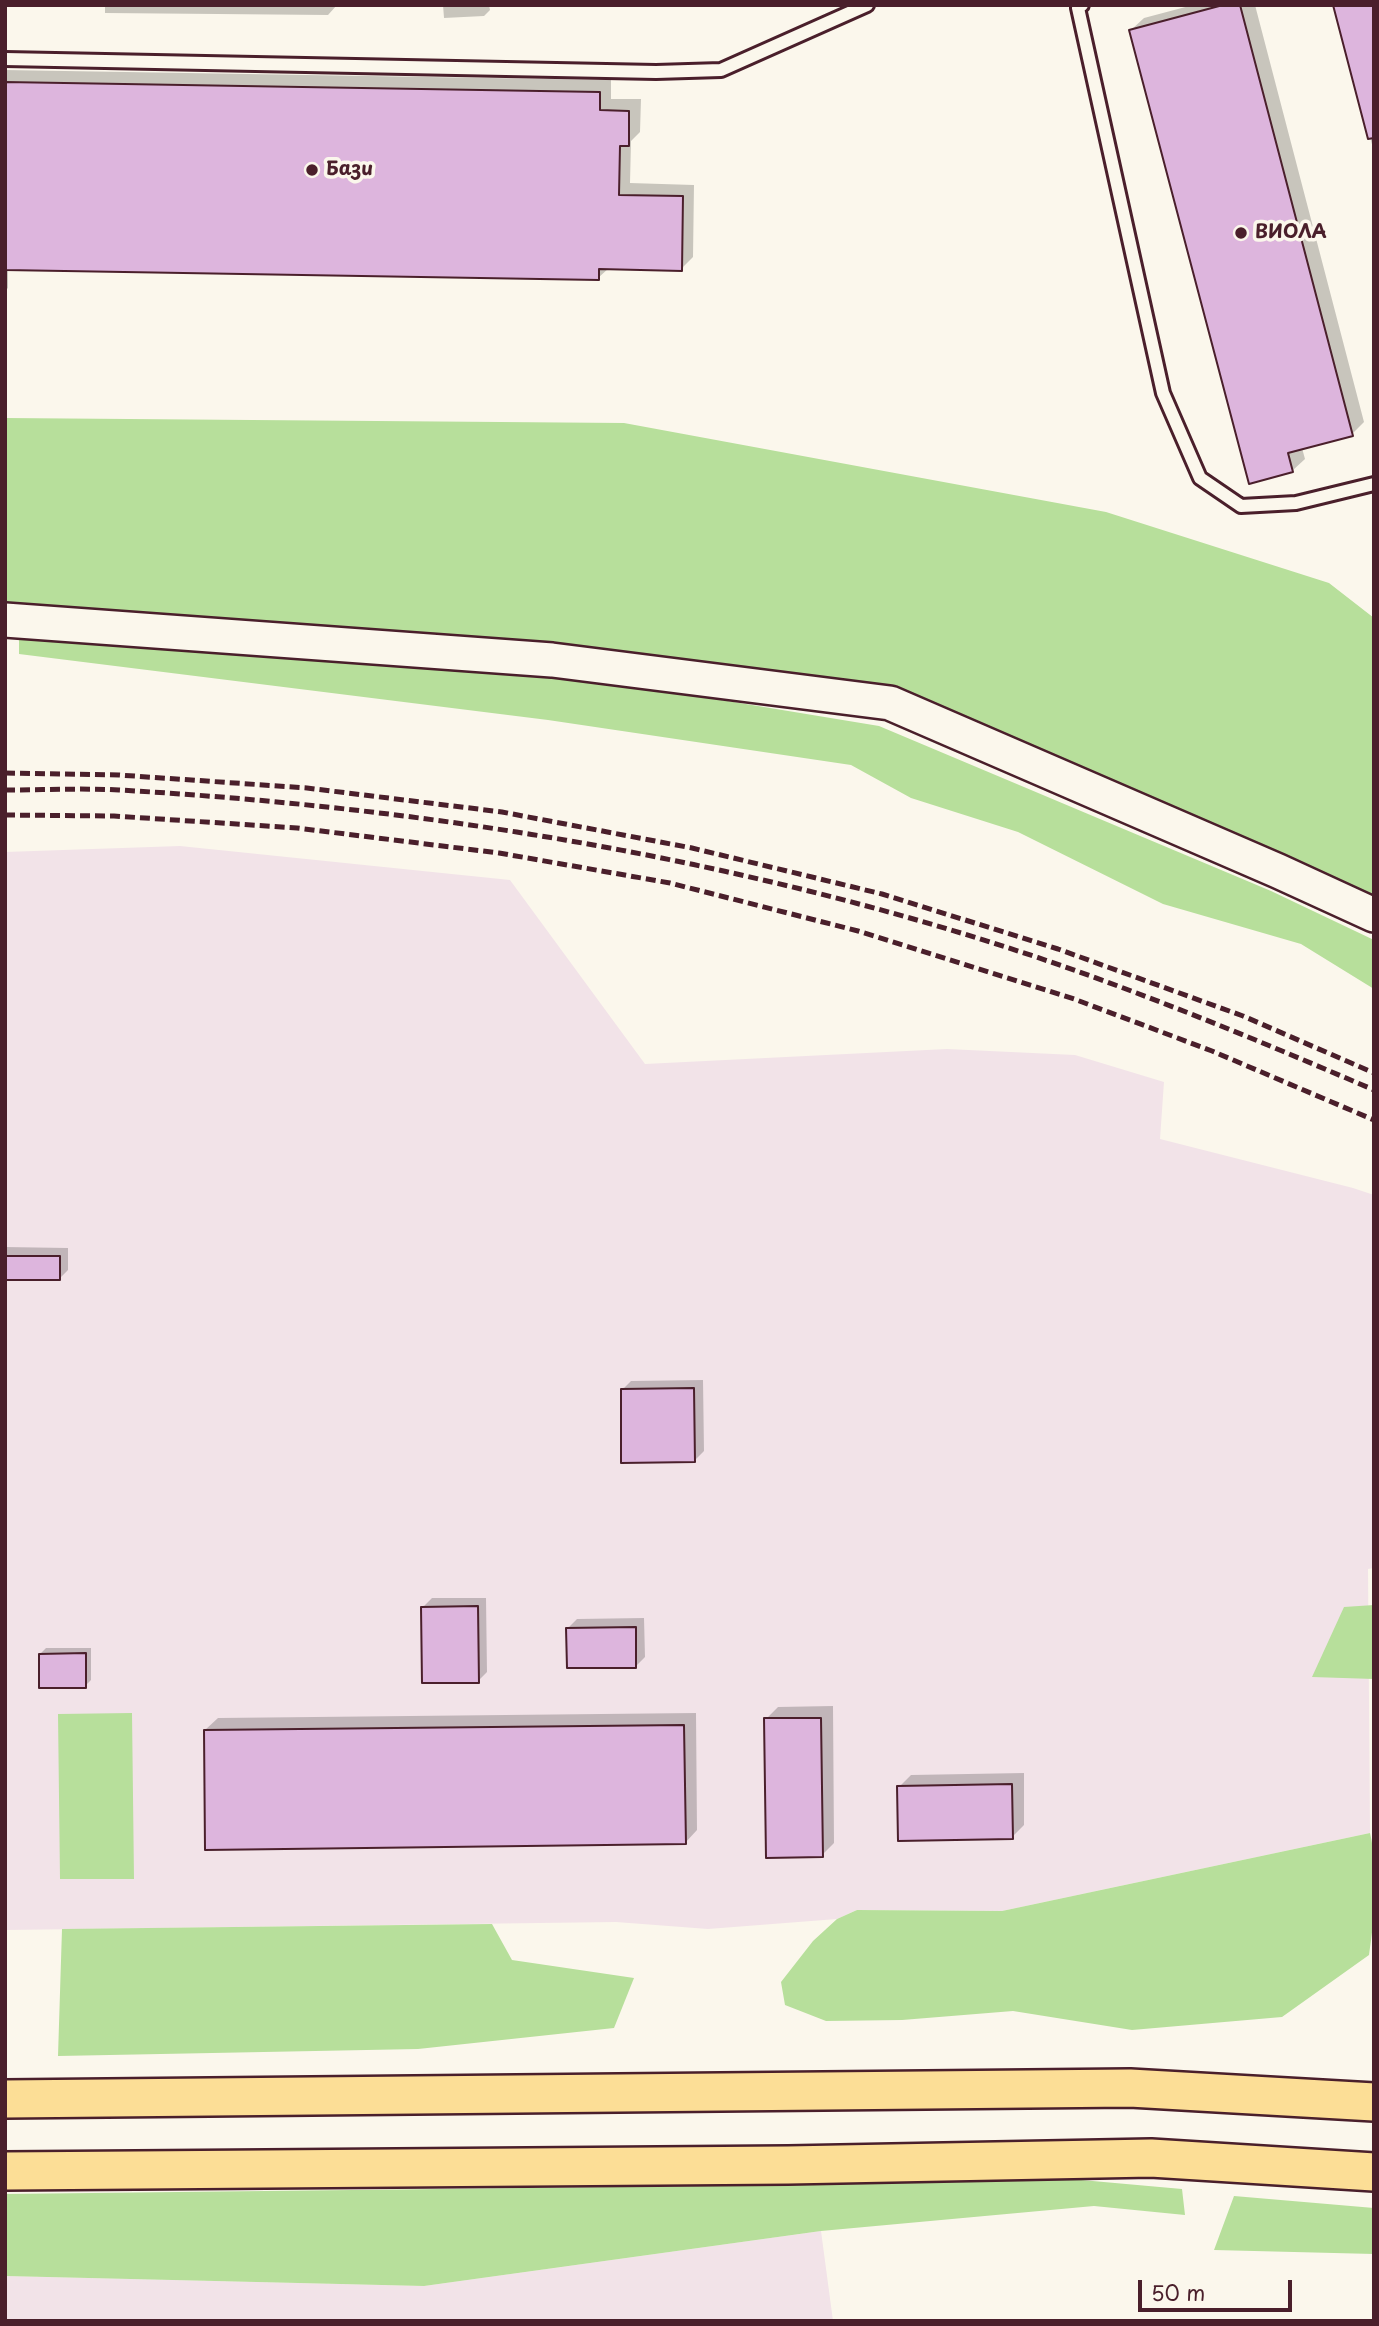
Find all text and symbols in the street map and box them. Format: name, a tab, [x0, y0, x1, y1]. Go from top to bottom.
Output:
place label: Бази	[326, 159, 373, 181]
marker: Бази	[304, 162, 320, 178]
place label: ВИОЛА	[1255, 222, 1327, 244]
marker: ВИОЛА	[1233, 225, 1249, 241]
scale bar	[1141, 2266, 1295, 2310]
text: 50 m	[1151, 2276, 1205, 2308]

